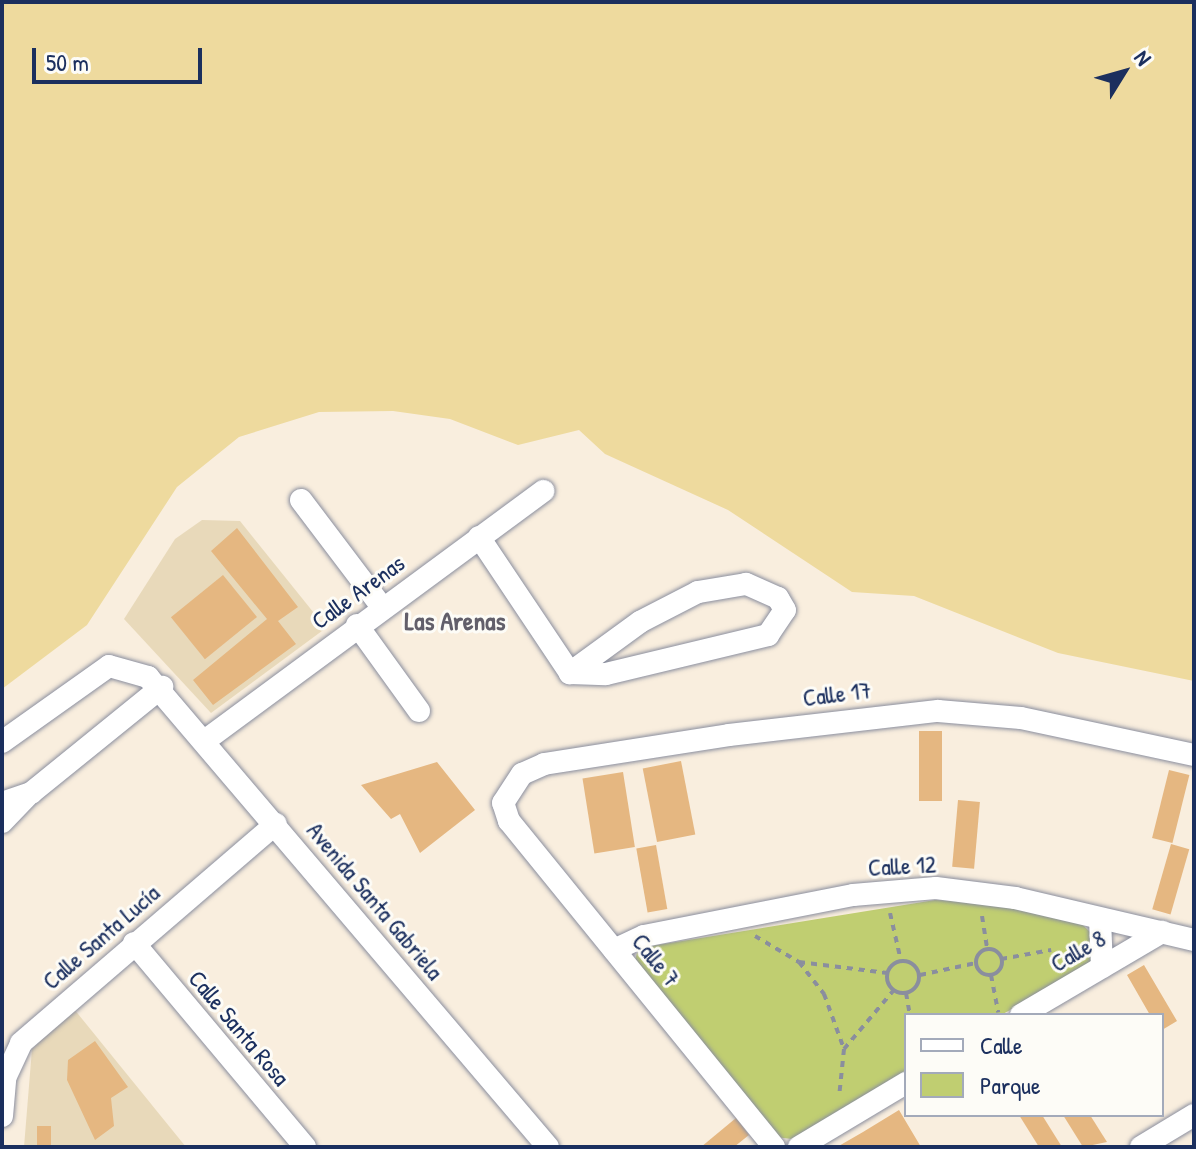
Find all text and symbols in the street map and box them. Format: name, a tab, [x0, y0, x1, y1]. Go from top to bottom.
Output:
scale bar	[36, 32, 206, 82]
north arrow	[1084, 32, 1164, 112]
text: N	[1128, 44, 1159, 71]
text: 50 m	[46, 46, 89, 78]
street label: Calle Arenas	[306, 549, 410, 635]
district label: Las Arenas	[405, 605, 505, 637]
street label: Calle 17	[801, 676, 873, 712]
street label: Avenida Santa Gabriela	[301, 816, 449, 986]
street label: Calle 12	[867, 850, 937, 882]
street label: Calle Santa Lucía	[37, 879, 165, 995]
street label: Calle 8	[1046, 924, 1110, 978]
street label: Calle 7	[626, 928, 686, 992]
street label: Calle Santa Rosa	[182, 964, 296, 1092]
legend	[904, 1013, 1164, 1117]
text: Calle	[980, 1029, 1022, 1061]
text: Parque	[980, 1069, 1040, 1101]

